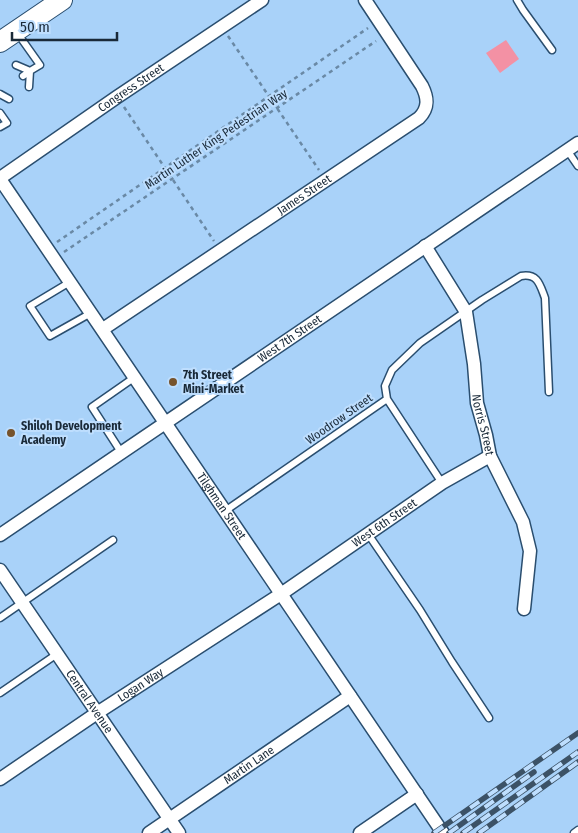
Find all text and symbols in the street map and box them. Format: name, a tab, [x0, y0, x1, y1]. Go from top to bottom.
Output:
scale bar	[12, 10, 118, 42]
text: 50 m	[20, 18, 50, 36]
street label: Congress Street	[95, 61, 167, 115]
street label: Martin Luther King Pedestrian Way	[142, 86, 290, 192]
street label: James Street	[275, 172, 334, 218]
street label: West 7th Street	[255, 312, 324, 365]
place label: 7th Street Mini-Market	[183, 368, 245, 396]
marker: 7th Street Mini-Market	[167, 376, 179, 388]
street label: Woodrow Street	[303, 391, 375, 447]
street label: Norris Street	[469, 394, 497, 457]
place label: Shiloh Development Academy	[20, 419, 122, 447]
marker: Shiloh Development Academy	[5, 427, 17, 439]
street label: Tilghman Street	[194, 470, 249, 542]
street label: West 6th Street	[349, 496, 419, 550]
street label: Logan Way	[115, 665, 166, 705]
street label: Central Avenue	[63, 667, 116, 736]
street label: Martin Lane	[221, 743, 277, 787]

